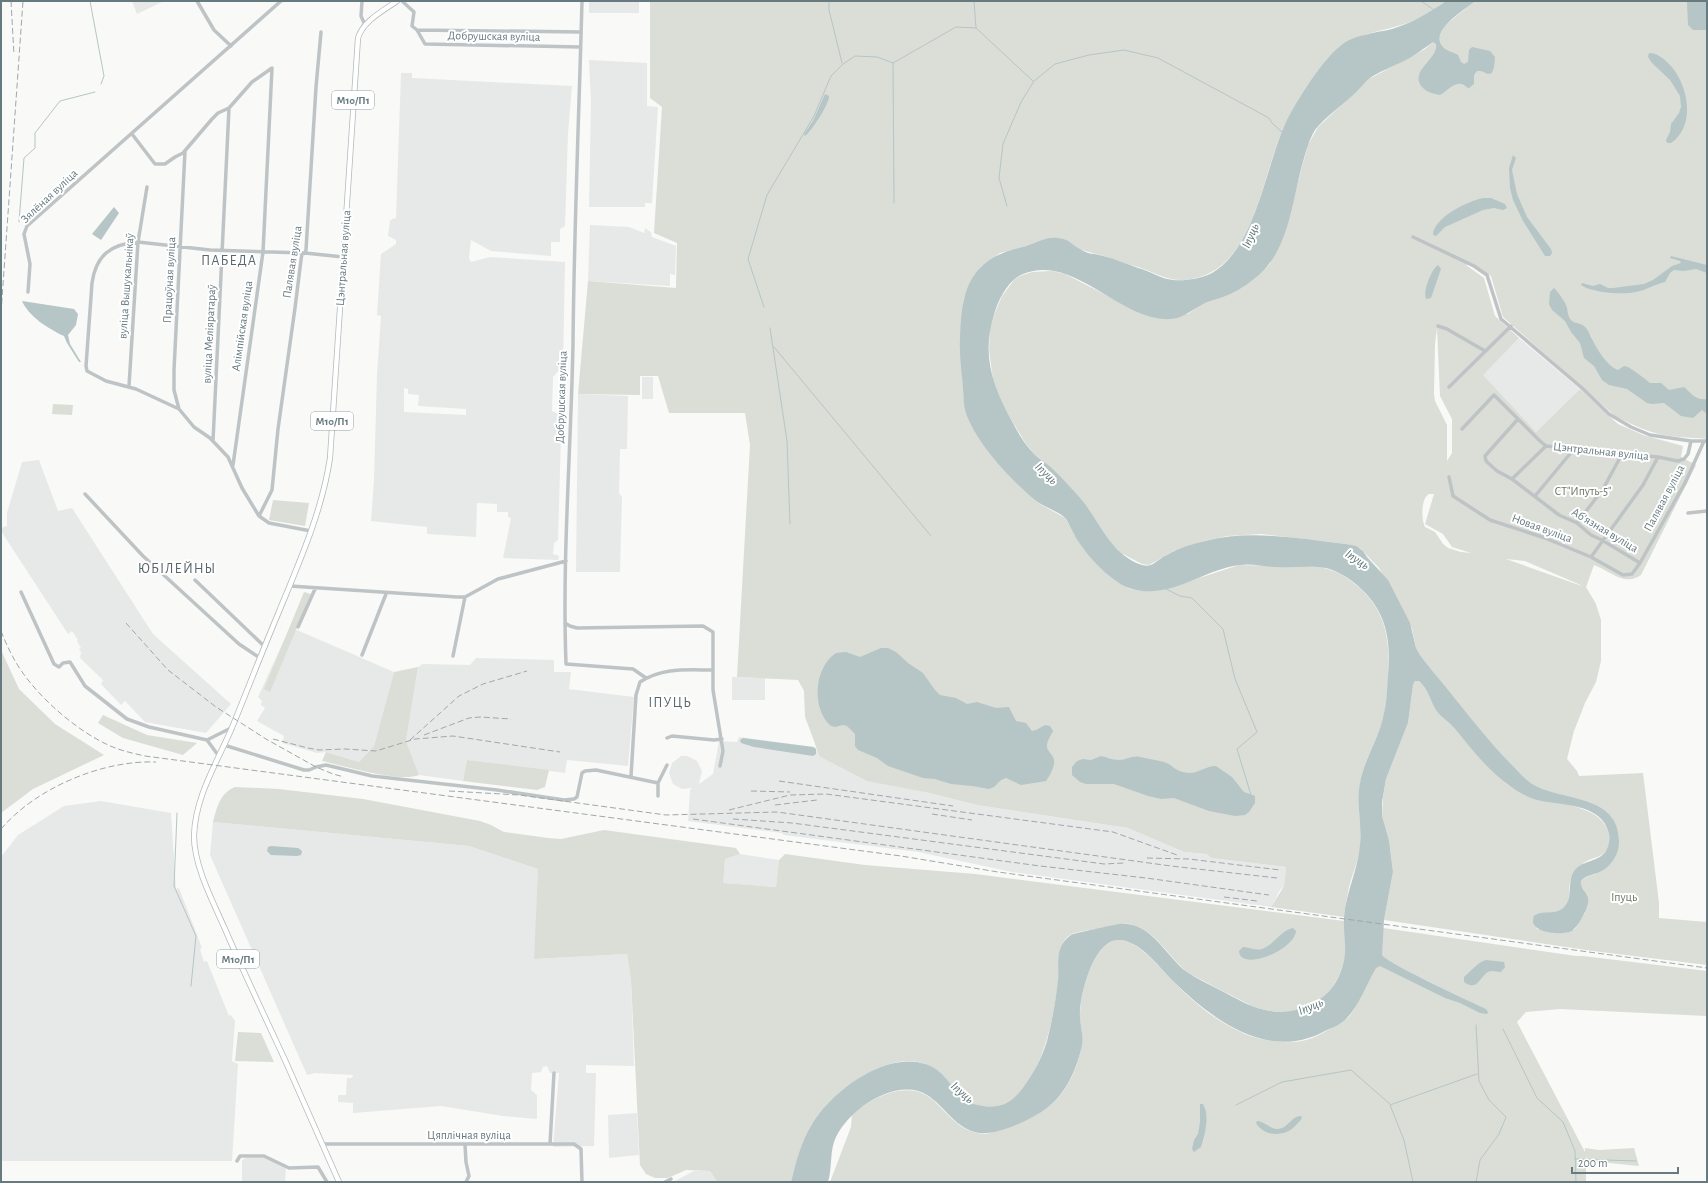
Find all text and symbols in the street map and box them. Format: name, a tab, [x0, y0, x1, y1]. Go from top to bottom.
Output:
street label: Добрушская вуліца	[448, 29, 541, 44]
road number: М10/П1	[332, 91, 374, 109]
street label: Зялёная вуліца	[18, 166, 81, 226]
street label: Цэнтральная вуліца	[334, 209, 353, 306]
water label: Іпуць	[1240, 222, 1262, 250]
street label: Палявая вуліца	[280, 224, 305, 299]
street label: вуліца Вышукальнікаў	[116, 233, 137, 339]
street label: Працоўная вуліца	[161, 236, 178, 324]
district label: ПАБЕДА	[201, 254, 257, 268]
street label: Алімпійская вуліца	[230, 279, 255, 372]
street label: вуліца Меліяратараў	[200, 284, 219, 384]
street label: Добрушская вуліца	[553, 350, 570, 444]
road number: М10/П1	[311, 412, 353, 430]
street label: Цэнтральная вуліца	[1552, 440, 1650, 463]
water label: Іпуць	[1032, 460, 1060, 488]
street label: Палявая вуліца	[1641, 462, 1688, 534]
park label: СТ"Ипуть-5"	[1555, 485, 1611, 498]
street label: Абʼязная вуліца	[1569, 506, 1641, 556]
street label: Новая вуліца	[1510, 512, 1574, 546]
water label: Іпуць	[1343, 547, 1371, 573]
district label: ЮБІЛЕЙНЫ	[138, 561, 216, 576]
district label: ІПУЦЬ	[648, 696, 692, 710]
park label: Іпуць	[1611, 891, 1637, 904]
road number: М10/П1	[217, 950, 259, 968]
water label: Іпуць	[1297, 996, 1325, 1018]
water label: Іпуць	[948, 1080, 976, 1106]
street label: Цяплічная вуліца	[427, 1129, 511, 1142]
scale bar	[1572, 1149, 1678, 1175]
text: 200 m	[1578, 1157, 1608, 1169]

